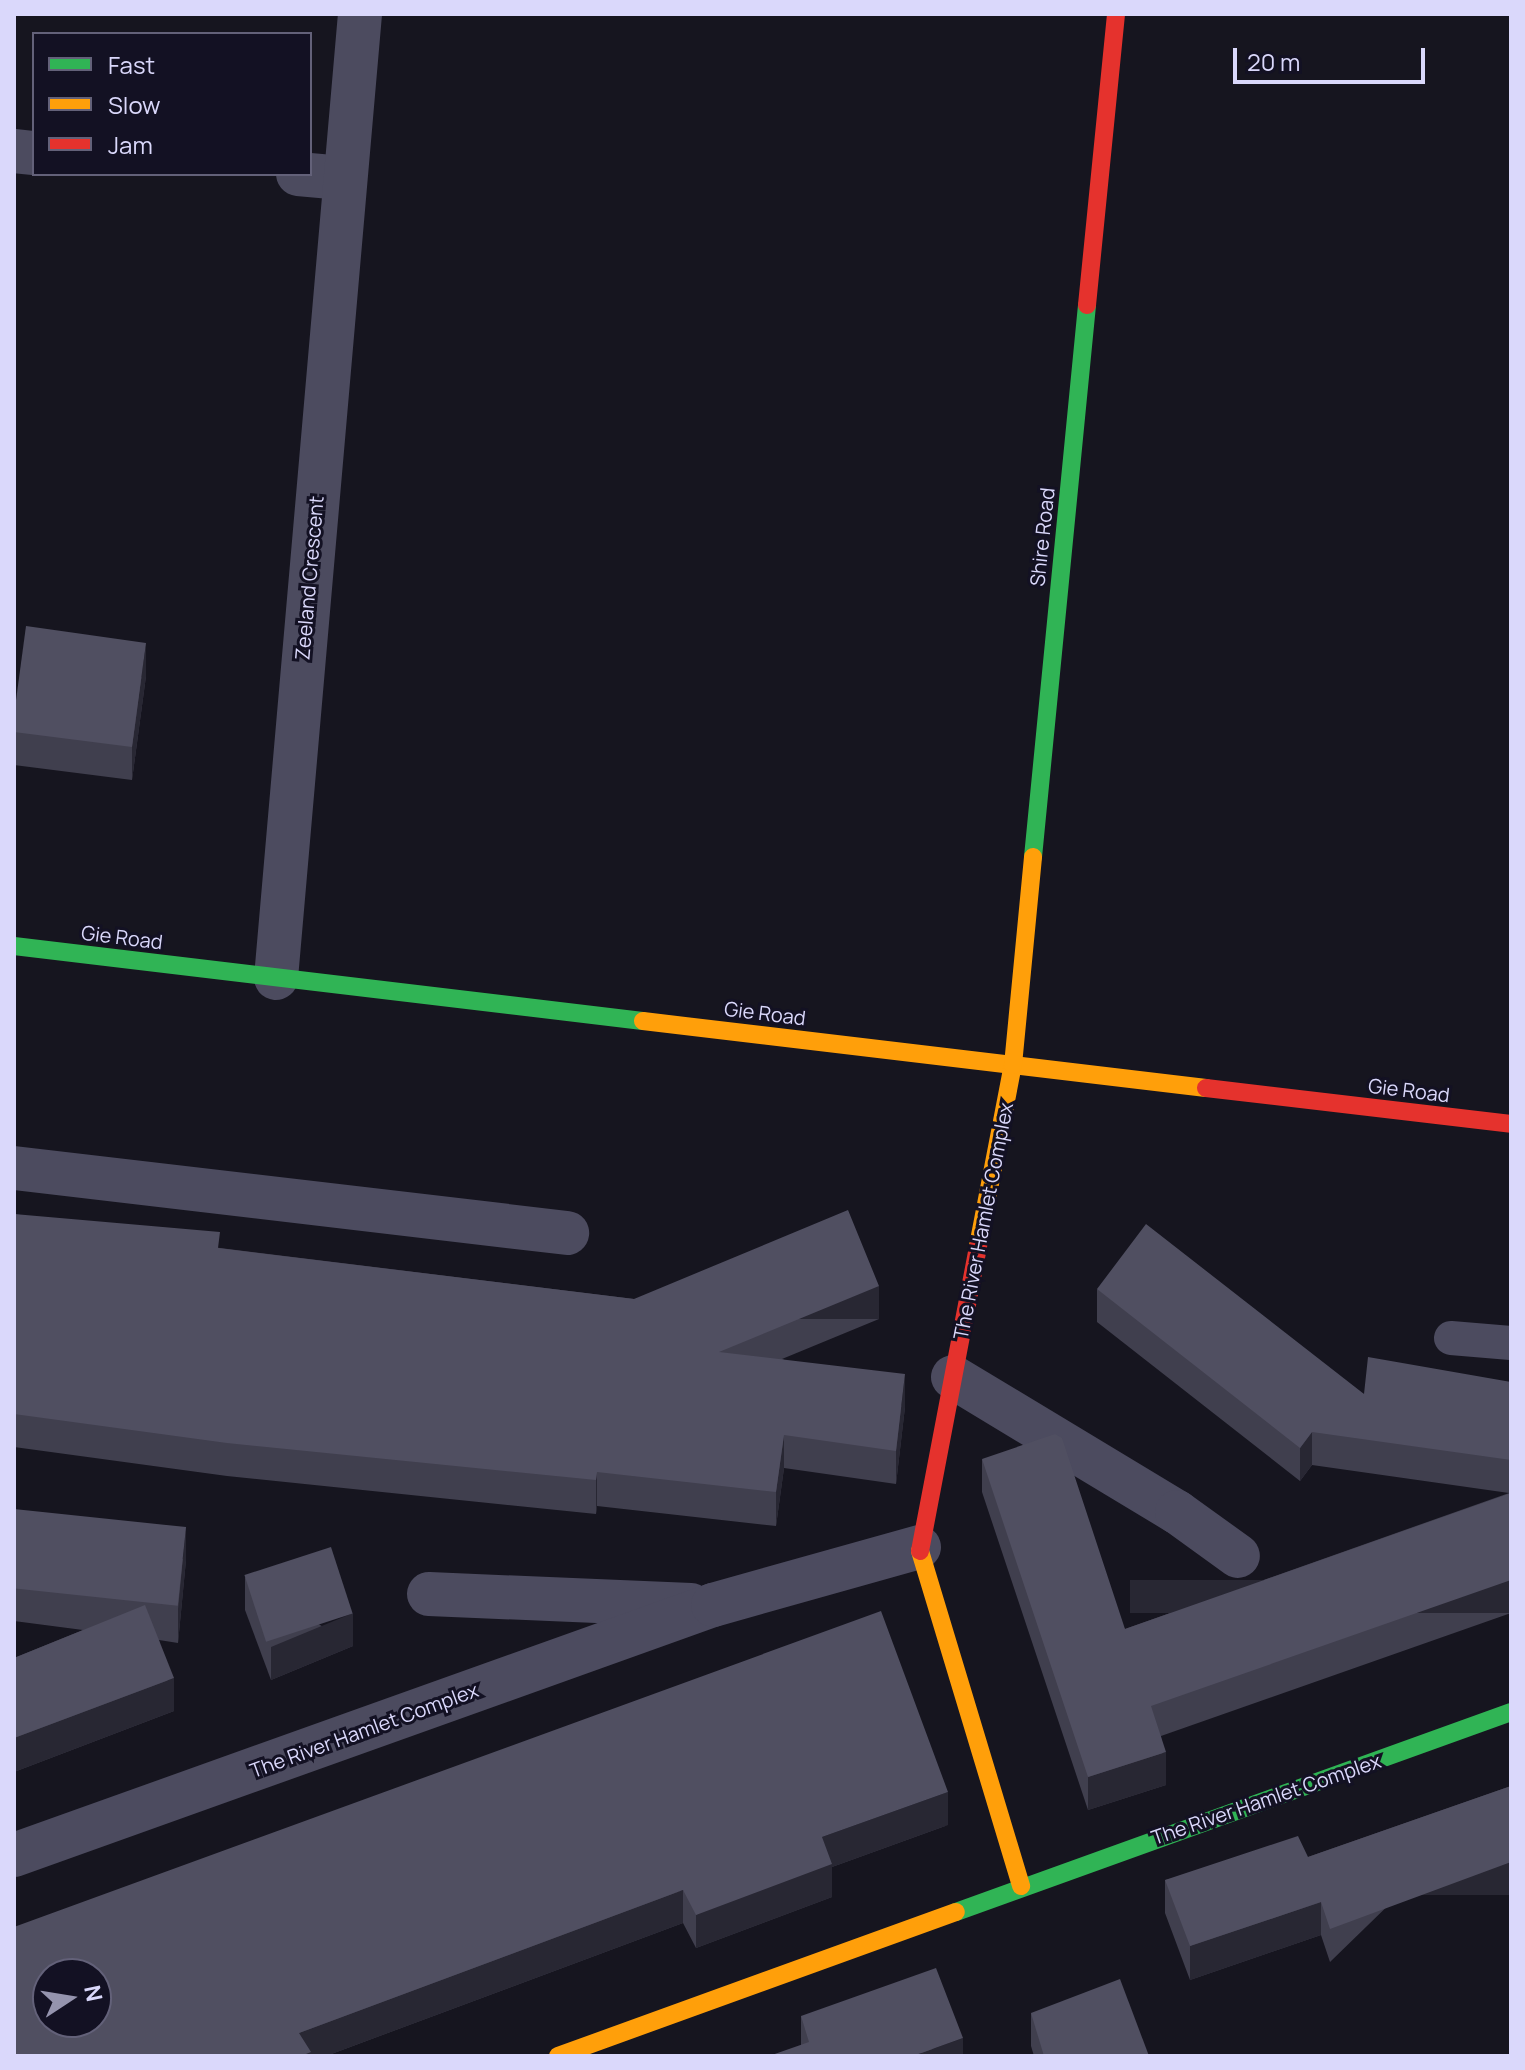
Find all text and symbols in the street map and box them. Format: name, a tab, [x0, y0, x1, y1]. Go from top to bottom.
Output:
legend	[32, 32, 312, 176]
scale bar	[1237, 32, 1429, 82]
text: 20 m	[1247, 45, 1300, 78]
text: Fast	[108, 48, 155, 81]
text: Slow	[108, 88, 161, 121]
text: Jam	[108, 128, 153, 161]
street label: Shire Road	[1025, 487, 1059, 587]
street label: Zeeland Crescent	[290, 495, 328, 661]
street label: Gie Road	[80, 920, 164, 954]
street label: Gie Road	[723, 996, 807, 1030]
street label: Gie Road	[1367, 1073, 1451, 1107]
street label: The River Hamlet Complex	[948, 1100, 1018, 1342]
street label: The River Hamlet Complex	[247, 1678, 481, 1782]
street label: The River Hamlet Complex	[1148, 1748, 1384, 1850]
north arrow	[32, 1958, 112, 2038]
text: N	[77, 1983, 110, 2004]

